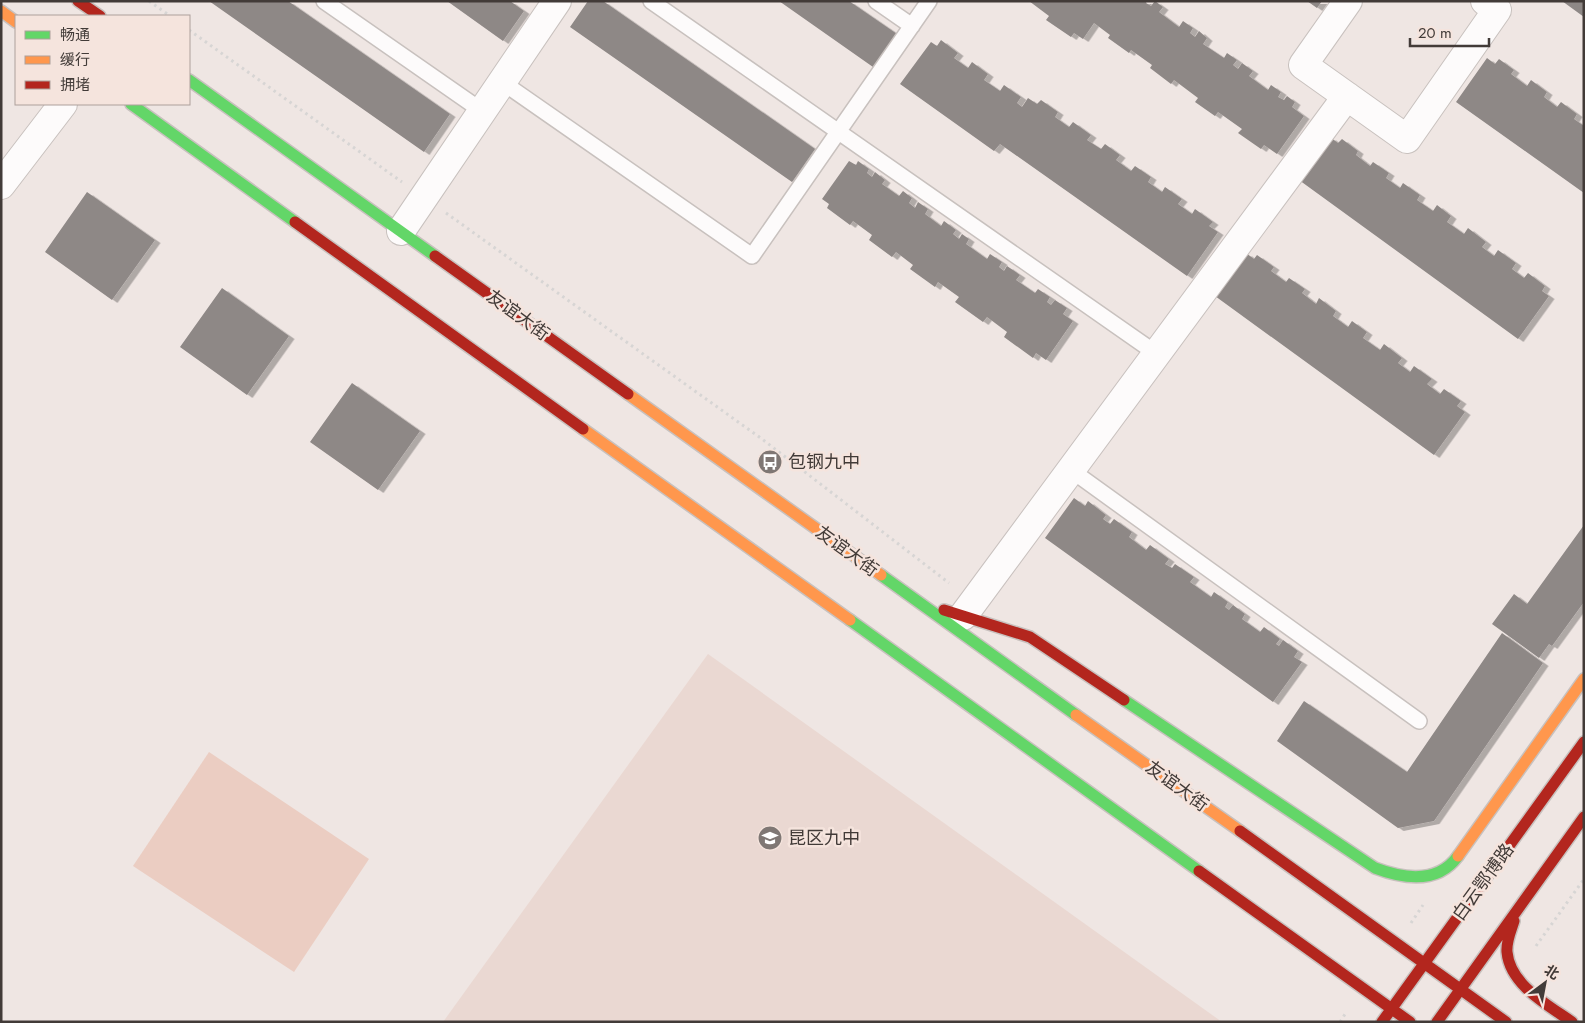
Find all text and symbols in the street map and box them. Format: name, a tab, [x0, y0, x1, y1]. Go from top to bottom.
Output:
legend	[15, 15, 190, 105]
scale bar	[1410, 15, 1489, 47]
text: 20 m	[1418, 22, 1452, 44]
text: 畅通	[60, 24, 90, 46]
text: 缓行	[60, 49, 90, 71]
text: 拥堵	[60, 74, 90, 96]
street label: 友谊大街	[481, 283, 555, 347]
bus stop icon: 包钢九中	[757, 449, 783, 475]
place label: 包钢九中	[788, 449, 860, 475]
street label: 友谊大街	[810, 519, 884, 583]
street label: 友谊大街	[1140, 754, 1214, 818]
school or university icon: 昆区九中	[757, 825, 783, 851]
place label: 昆区九中	[788, 825, 860, 851]
street label: 白云鄂博路	[1446, 838, 1520, 926]
north arrow	[1520, 958, 1570, 1008]
text: 北	[1541, 960, 1563, 984]

